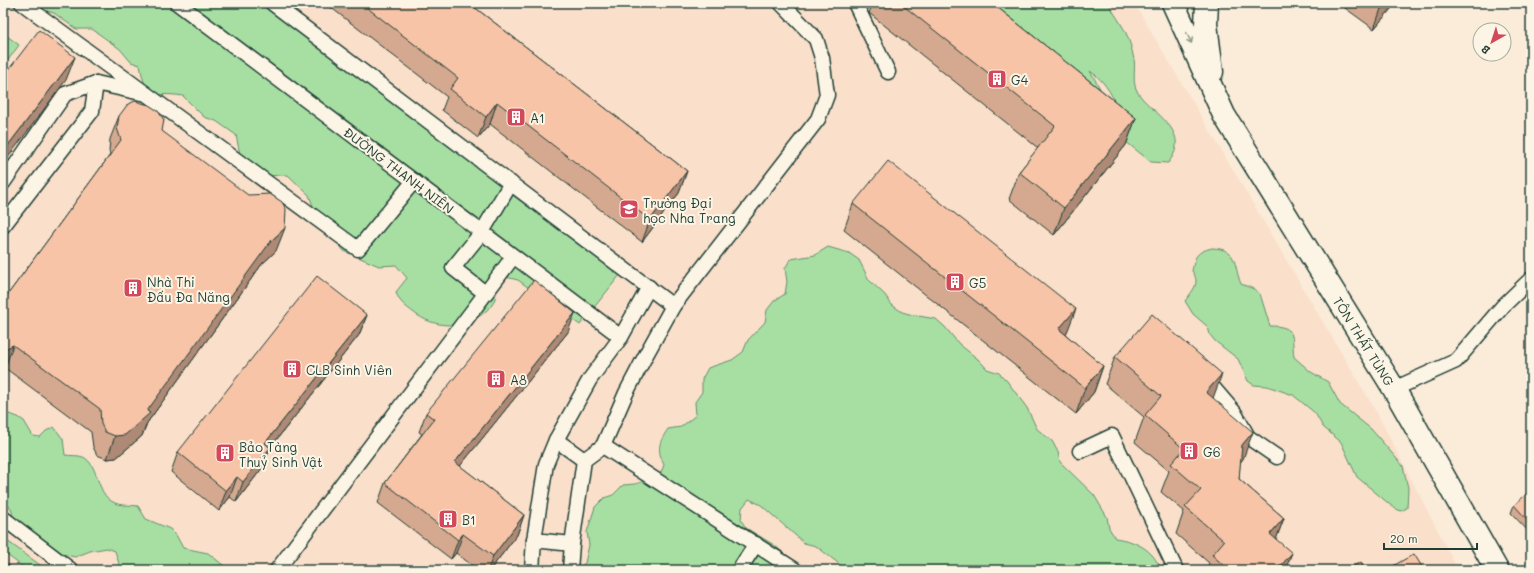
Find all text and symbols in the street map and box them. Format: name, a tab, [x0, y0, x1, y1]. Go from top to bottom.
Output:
north arrow	[1472, 22, 1512, 62]
one-way arrow	[1186, 32, 1193, 44]
text: B	[1478, 42, 1493, 58]
building icon: G4	[986, 68, 1008, 90]
place label: G4	[1011, 71, 1029, 88]
building icon: A1	[505, 106, 527, 128]
place label: A1	[530, 109, 545, 126]
street label: ĐƯỜNG THANH NIÊN	[340, 123, 458, 217]
place label: Trường Đại học Nha Trang	[643, 194, 736, 226]
school or university icon: Trường Đại học Nha Trang	[618, 198, 640, 220]
building icon: G5	[944, 271, 966, 293]
place label: Nhà Thi Đấu Đa Năng	[147, 273, 230, 305]
place label: G5	[969, 274, 986, 291]
building icon: Nhà Thi Đấu Đa Năng	[122, 277, 144, 299]
street label: TÔN THẤT TÙNG	[1330, 293, 1399, 389]
building icon: CLB Sinh Viên	[281, 358, 303, 380]
place label: CLB Sinh Viên	[306, 361, 392, 378]
building icon: A8	[485, 368, 507, 390]
place label: A8	[510, 371, 527, 388]
place label: Bảo Tàng Thuỷ Sinh Vật	[239, 438, 323, 470]
building icon: G6	[1178, 440, 1200, 462]
building icon: Bảo Tàng Thuỷ Sinh Vật	[214, 442, 236, 464]
place label: G6	[1203, 443, 1221, 460]
building icon: B1	[437, 508, 459, 530]
place label: B1	[462, 511, 476, 528]
scale bar	[1384, 525, 1477, 551]
text: 20 m	[1390, 530, 1418, 546]

